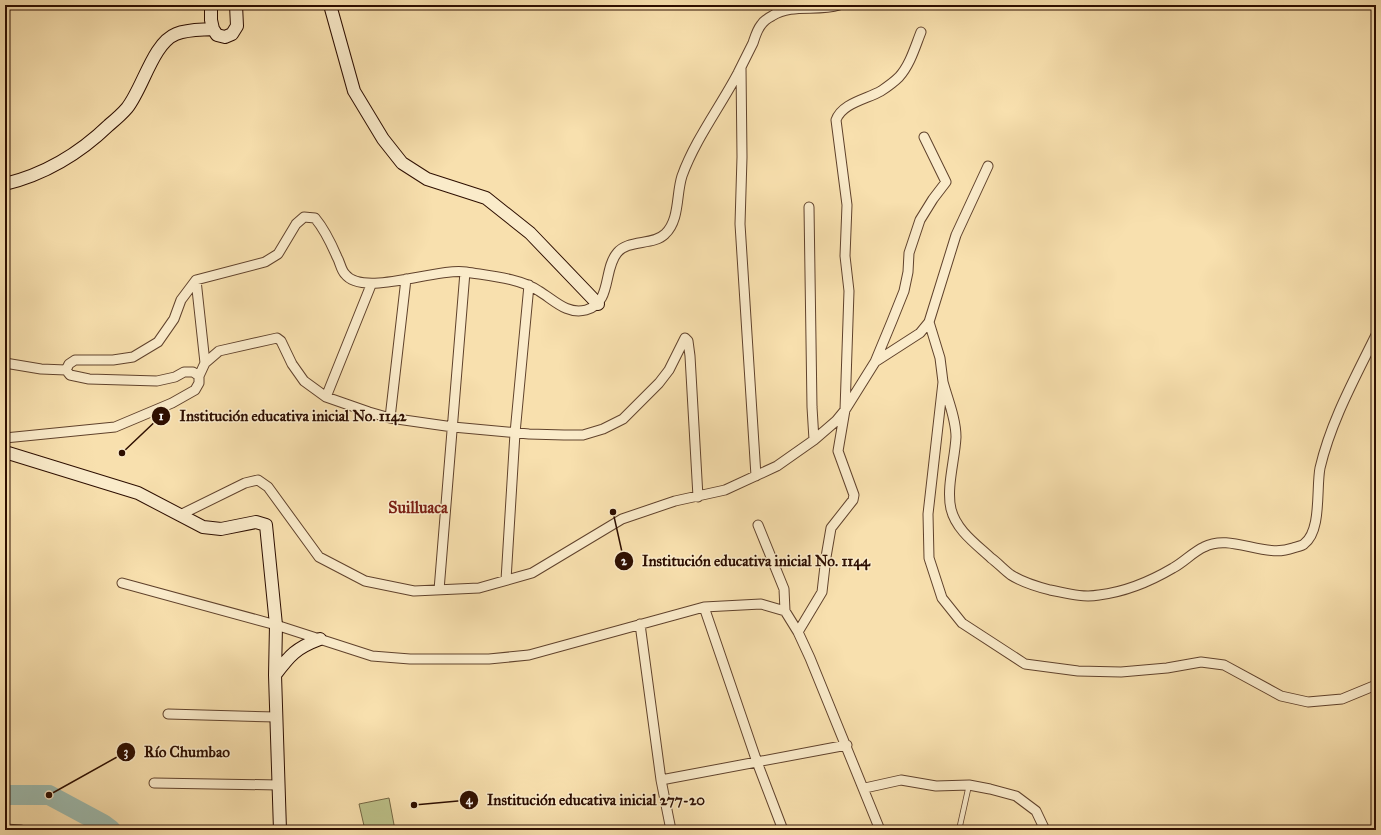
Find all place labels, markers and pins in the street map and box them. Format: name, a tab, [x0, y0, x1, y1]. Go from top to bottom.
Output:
callout: Institución educativa inicial No. 1142	[151, 402, 414, 429]
callout: Institución educativa inicial No. 1144	[614, 547, 878, 574]
callout: Río Chumbao	[116, 738, 238, 765]
callout: Institución educativa inicial 277-20	[459, 787, 713, 814]

